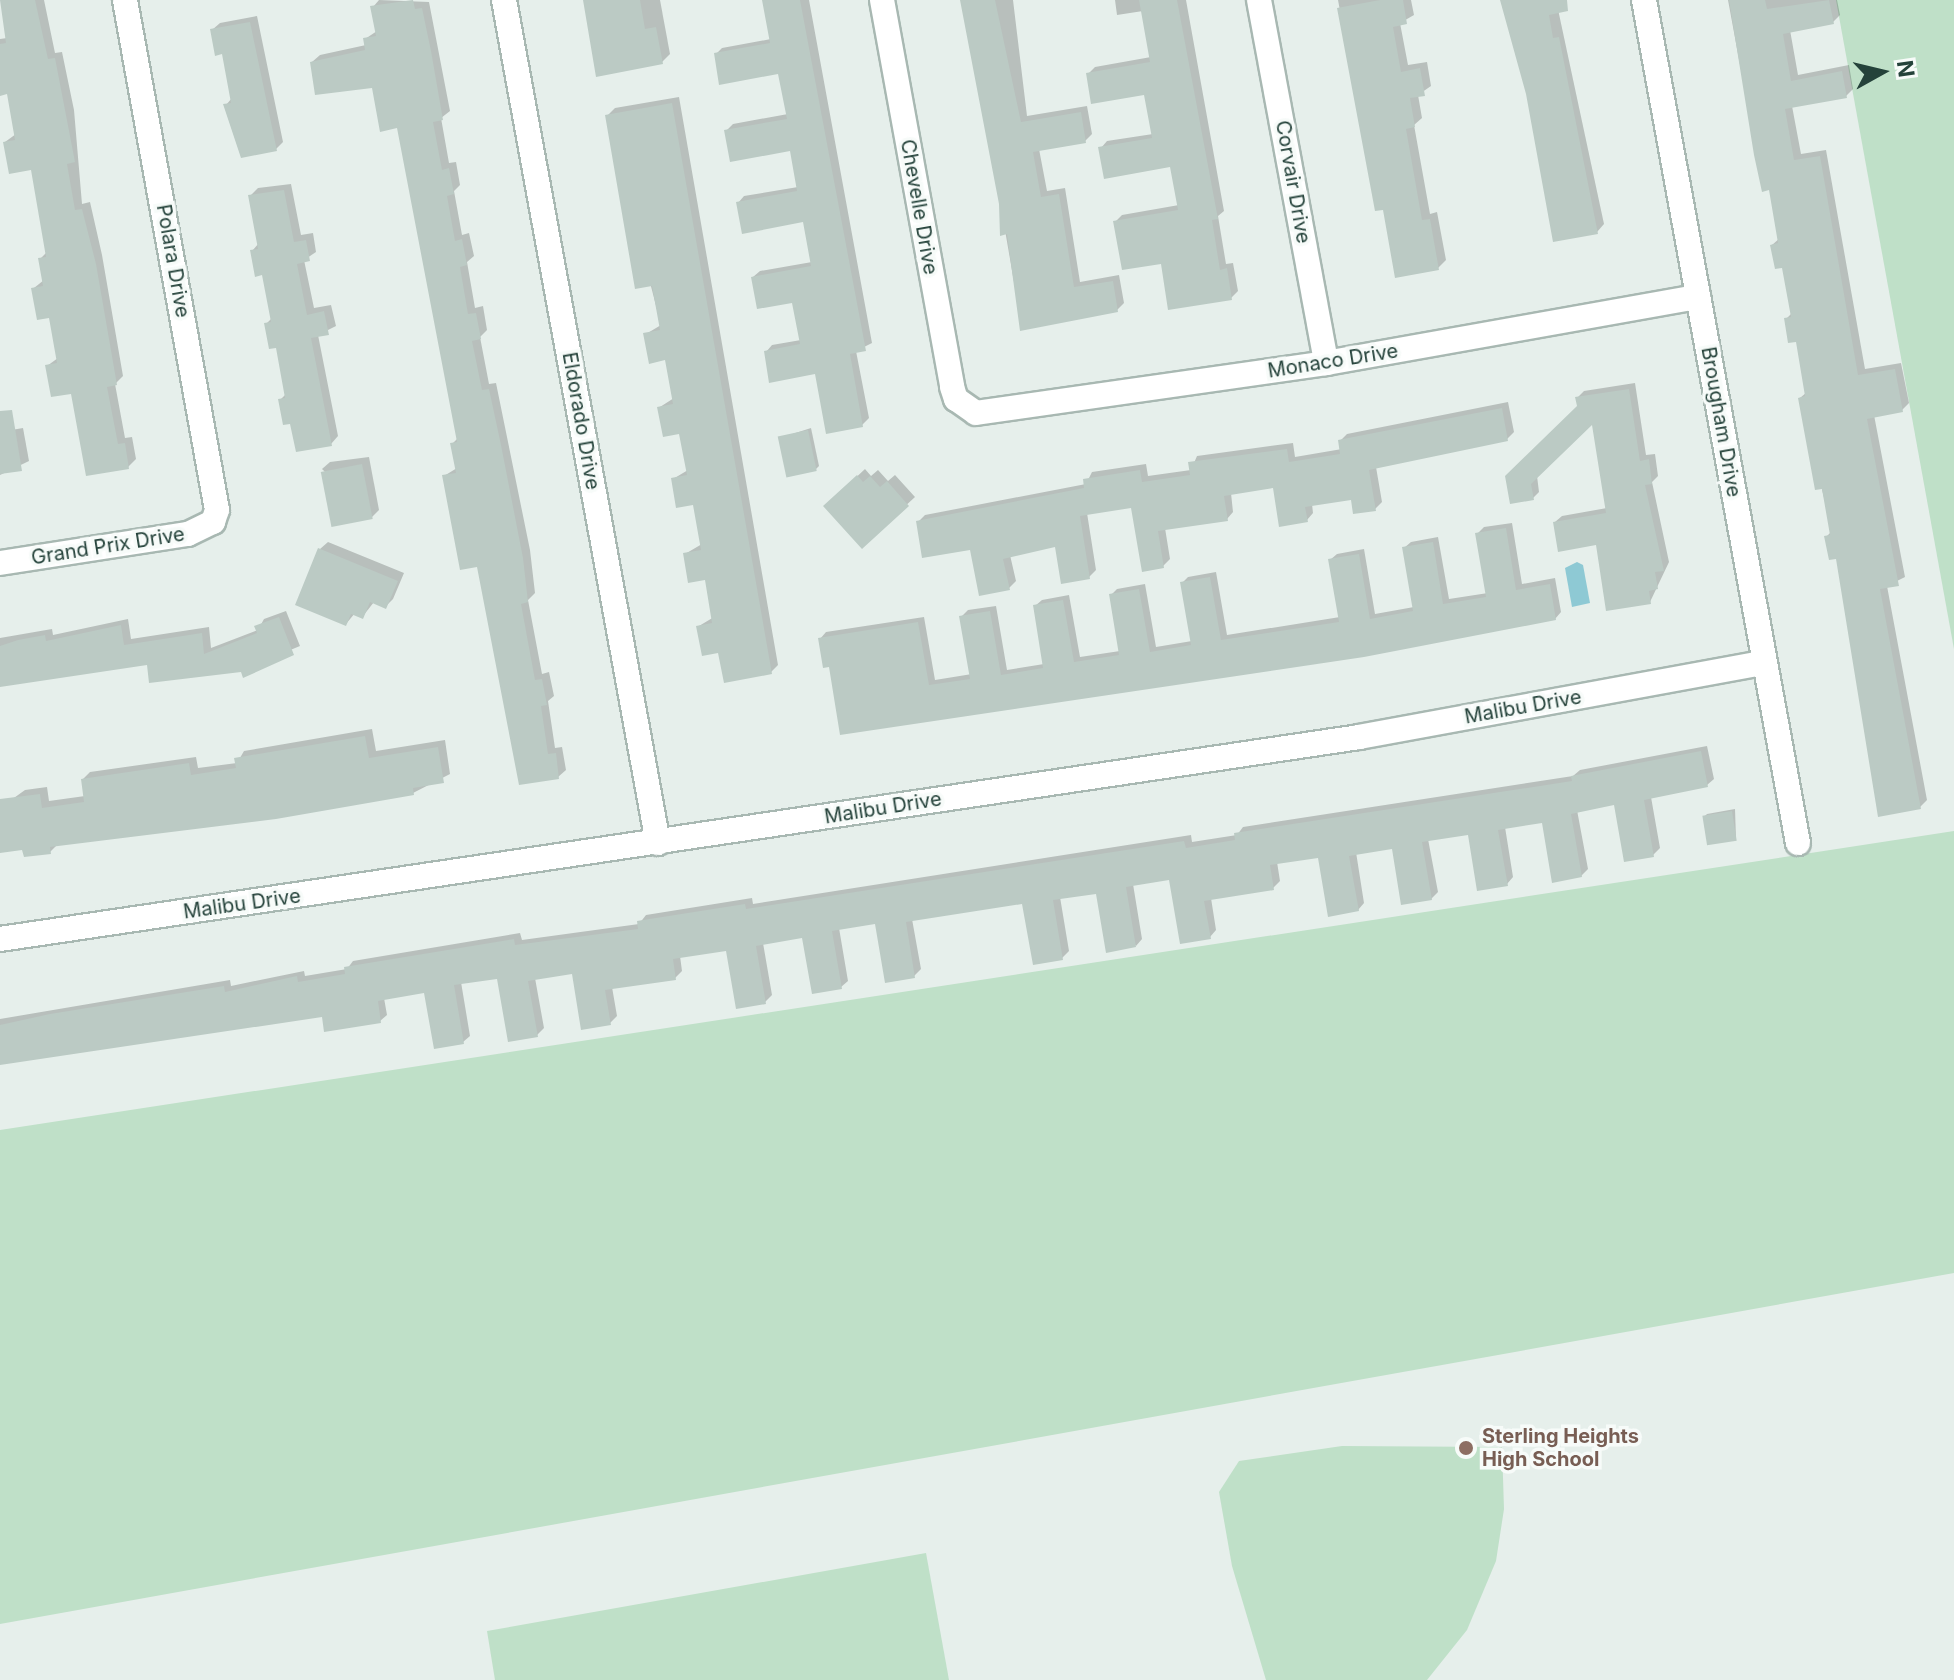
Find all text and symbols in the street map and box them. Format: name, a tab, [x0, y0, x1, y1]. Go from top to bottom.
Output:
north arrow	[1842, 32, 1922, 112]
text: N	[1892, 59, 1920, 79]
street label: Corvair Drive	[1270, 119, 1316, 245]
street label: Chevelle Drive	[895, 138, 943, 276]
street label: Polara Drive	[151, 202, 195, 320]
street label: Monaco Drive	[1266, 339, 1400, 383]
street label: Brougham Drive	[1696, 345, 1746, 499]
street label: Eldorado Drive	[557, 350, 605, 492]
street label: Grand Prix Drive	[30, 522, 186, 570]
street label: Malibu Drive	[1463, 685, 1583, 729]
street label: Malibu Drive	[823, 787, 943, 829]
street label: Malibu Drive	[182, 884, 302, 924]
place label: Sterling Heights High School	[1482, 1424, 1639, 1471]
marker: Sterling Heights High School	[1457, 1439, 1475, 1457]

